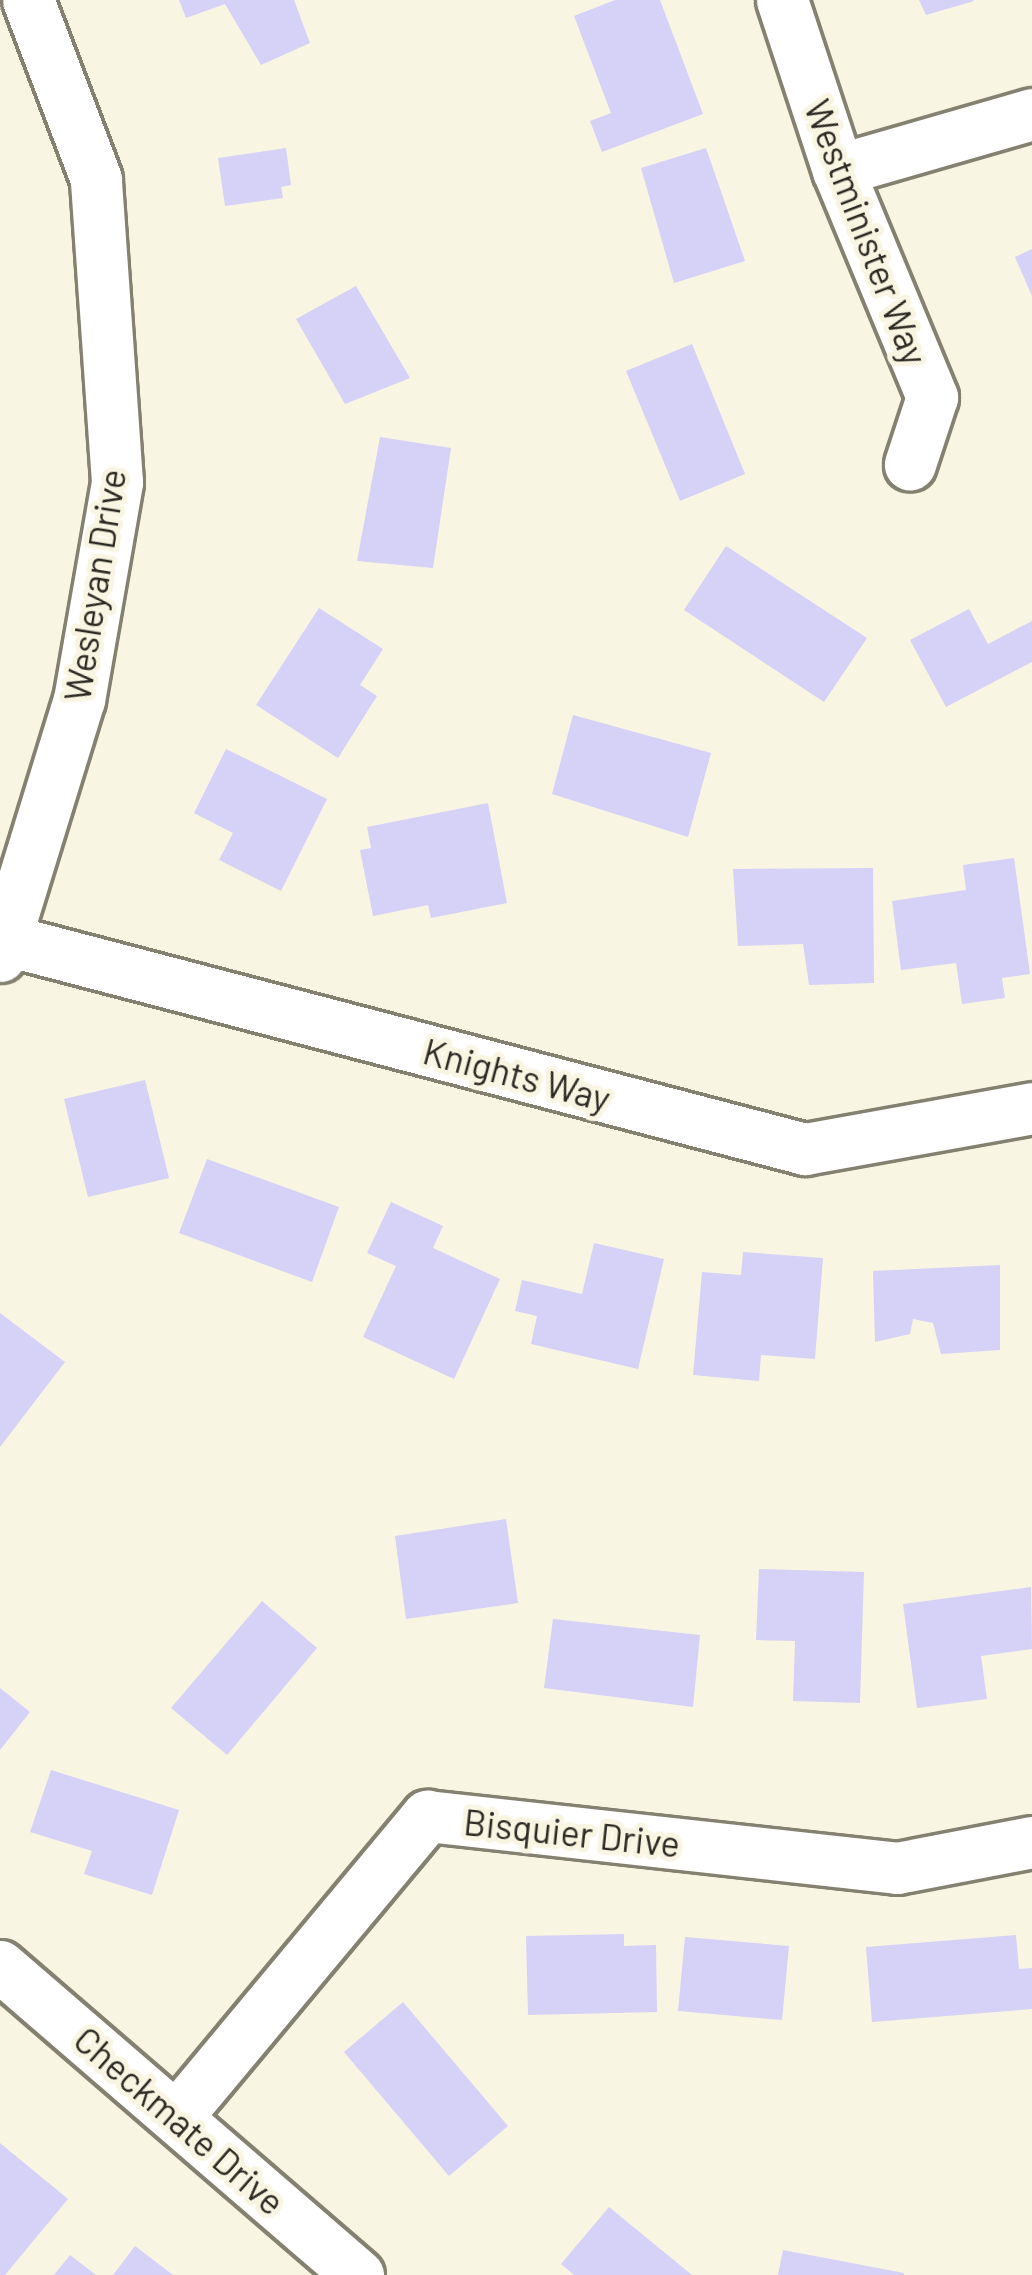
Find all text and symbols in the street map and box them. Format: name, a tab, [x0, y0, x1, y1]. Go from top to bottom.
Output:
street label: Westminister Way	[797, 93, 937, 371]
street label: Wesleyan Drive	[54, 466, 134, 704]
street label: Knights Way	[419, 1028, 615, 1120]
street label: Bisquier Drive	[462, 1799, 682, 1865]
street label: Checkmate Drive	[66, 2017, 294, 2223]

